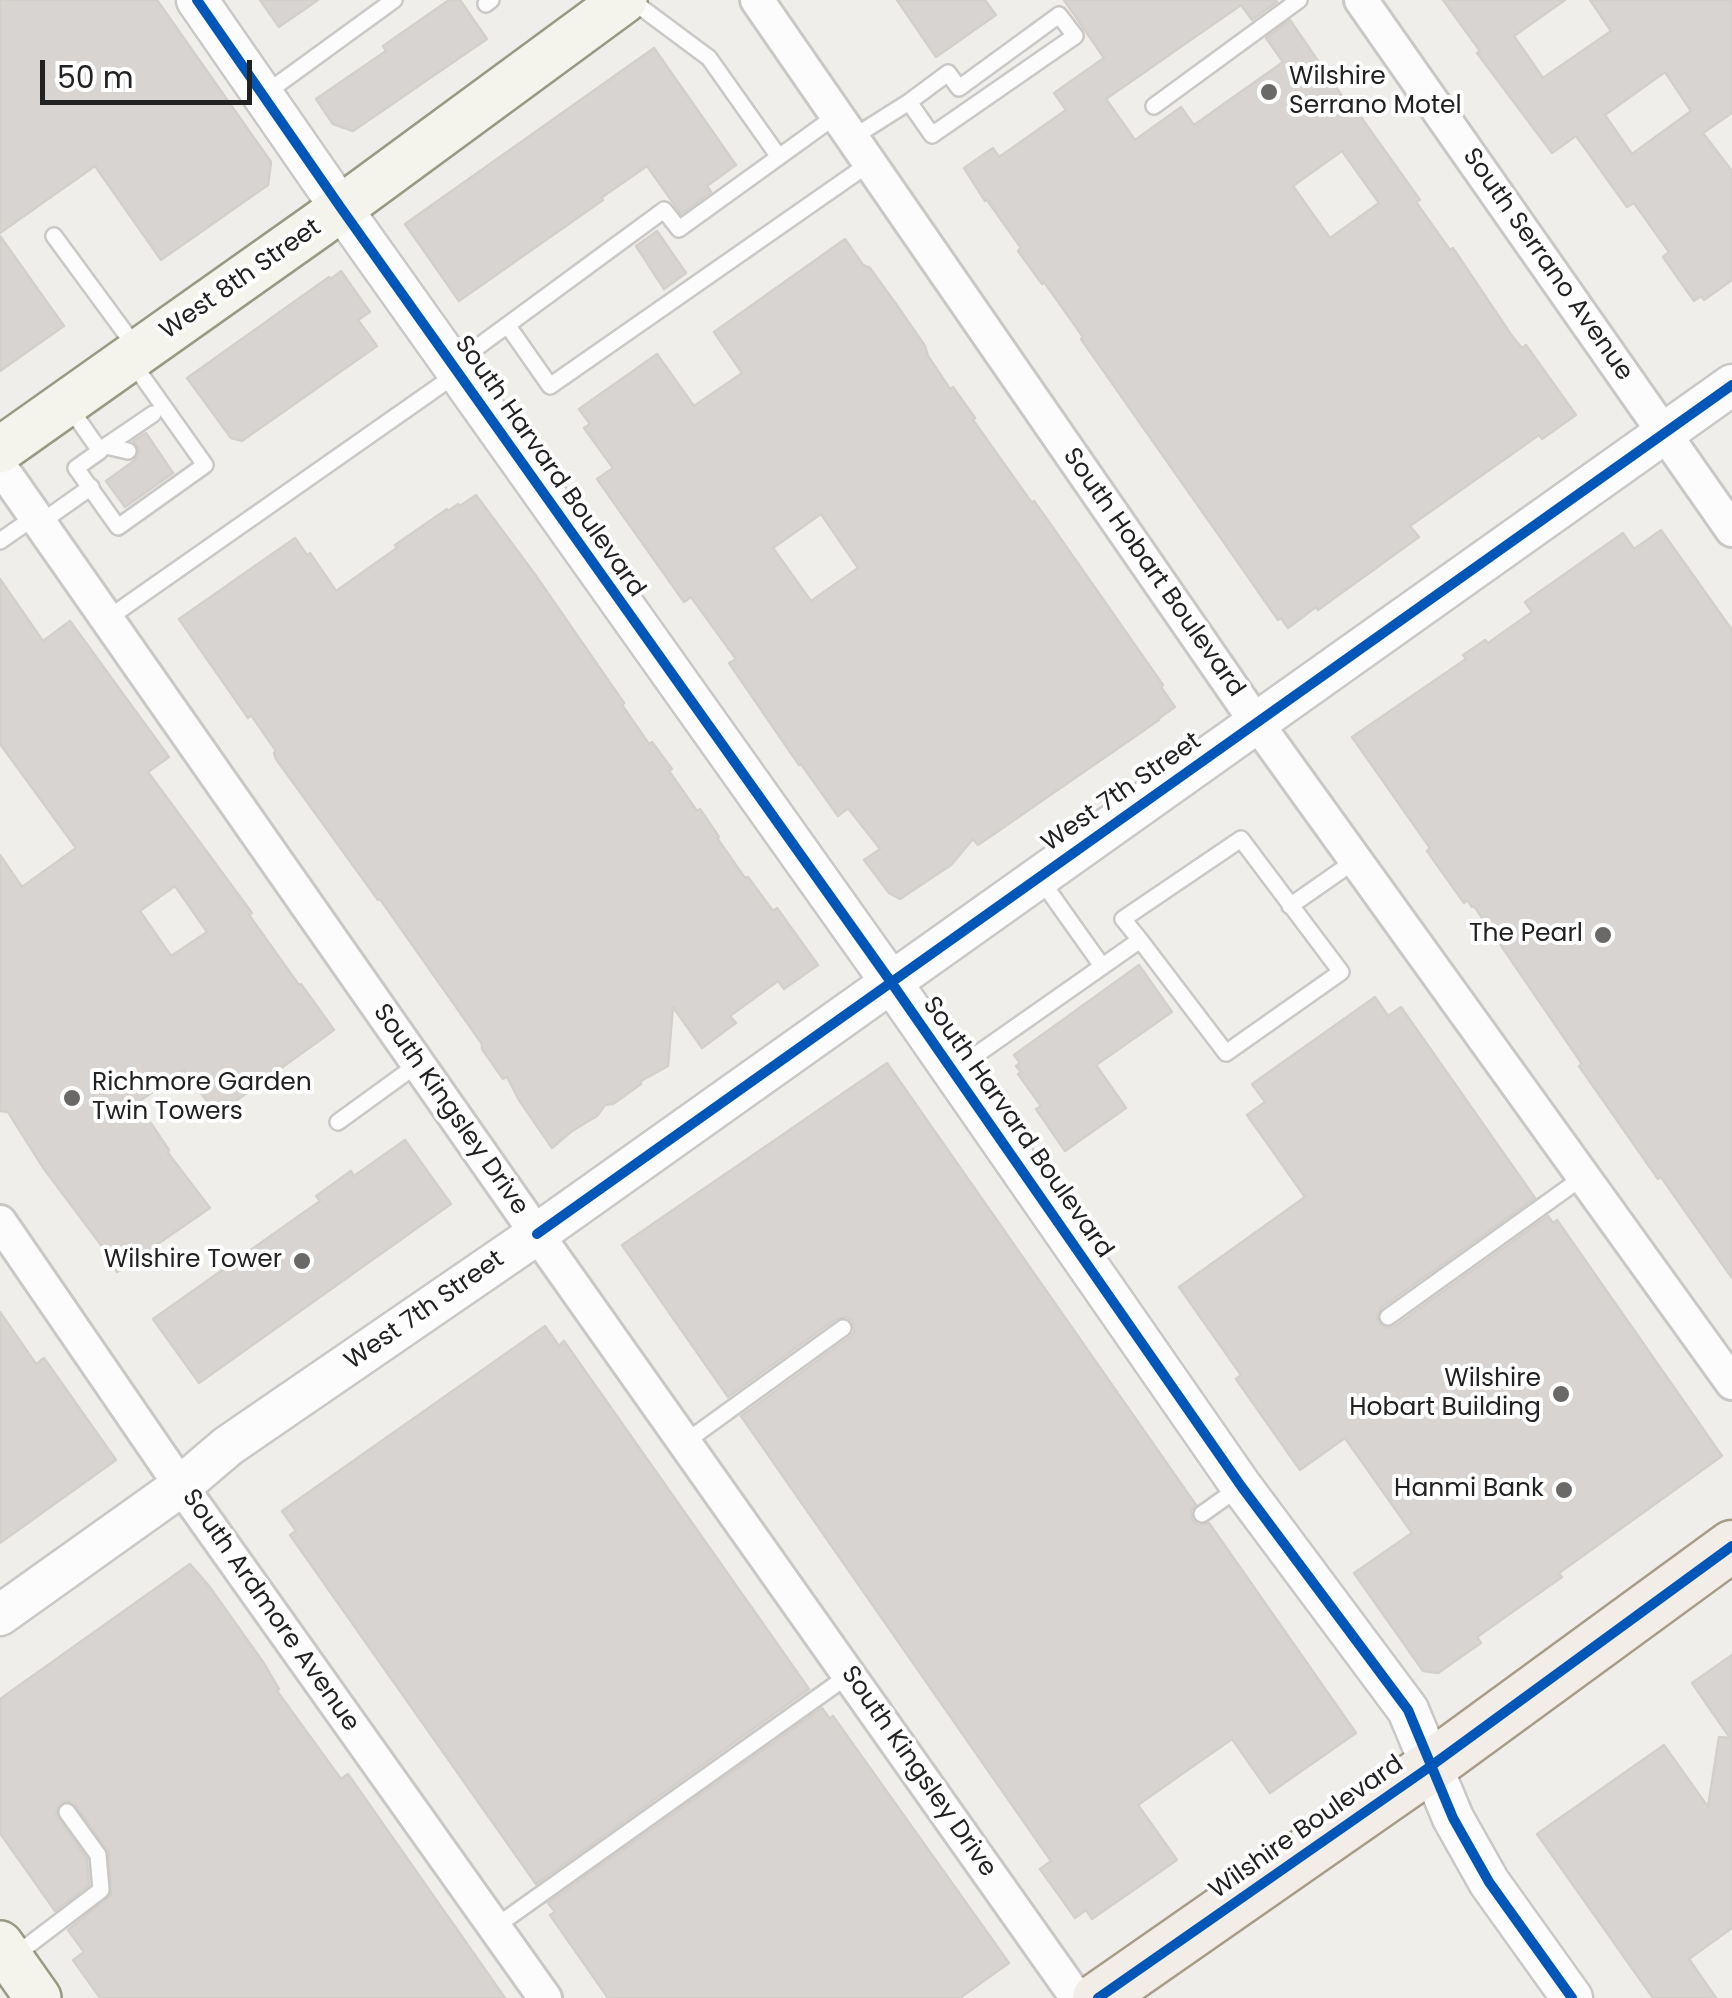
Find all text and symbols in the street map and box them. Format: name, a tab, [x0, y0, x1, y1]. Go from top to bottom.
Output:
scale bar	[45, 40, 258, 102]
text: 50 m	[57, 56, 134, 99]
place label: Wilshire Serrano Motel	[1289, 63, 1462, 122]
marker: Wilshire Serrano Motel	[1258, 81, 1280, 103]
street label: South Serrano Avenue	[1455, 143, 1639, 387]
street label: West 8th Street	[155, 213, 327, 347]
street label: South Harvard Boulevard	[447, 331, 651, 603]
street label: South Hobart Boulevard	[1056, 443, 1250, 703]
street label: West 7th Street	[1037, 727, 1207, 859]
place label: The Pearl	[1469, 920, 1583, 950]
marker: The Pearl	[1592, 924, 1614, 946]
street label: South Harvard Boulevard	[915, 992, 1119, 1264]
street label: South Kingsley Drive	[366, 999, 534, 1221]
place label: Richmore Garden Twin Towers	[92, 1069, 312, 1128]
marker: Richmore Garden Twin Towers	[61, 1087, 83, 1109]
street label: West 7th Street	[340, 1245, 510, 1377]
place label: Wilshire Tower	[104, 1246, 282, 1276]
marker: Wilshire Tower	[291, 1250, 313, 1272]
place label: Wilshire Hobart Building	[1349, 1365, 1541, 1424]
marker: Wilshire Hobart Building	[1550, 1383, 1572, 1405]
place label: Hanmi Bank	[1394, 1475, 1544, 1505]
marker: Hanmi Bank	[1553, 1479, 1575, 1501]
street label: South Ardmore Avenue	[175, 1484, 365, 1738]
street label: South Kingsley Drive	[834, 1661, 1002, 1883]
street label: Wilshire Boulevard	[1204, 1750, 1410, 1906]

